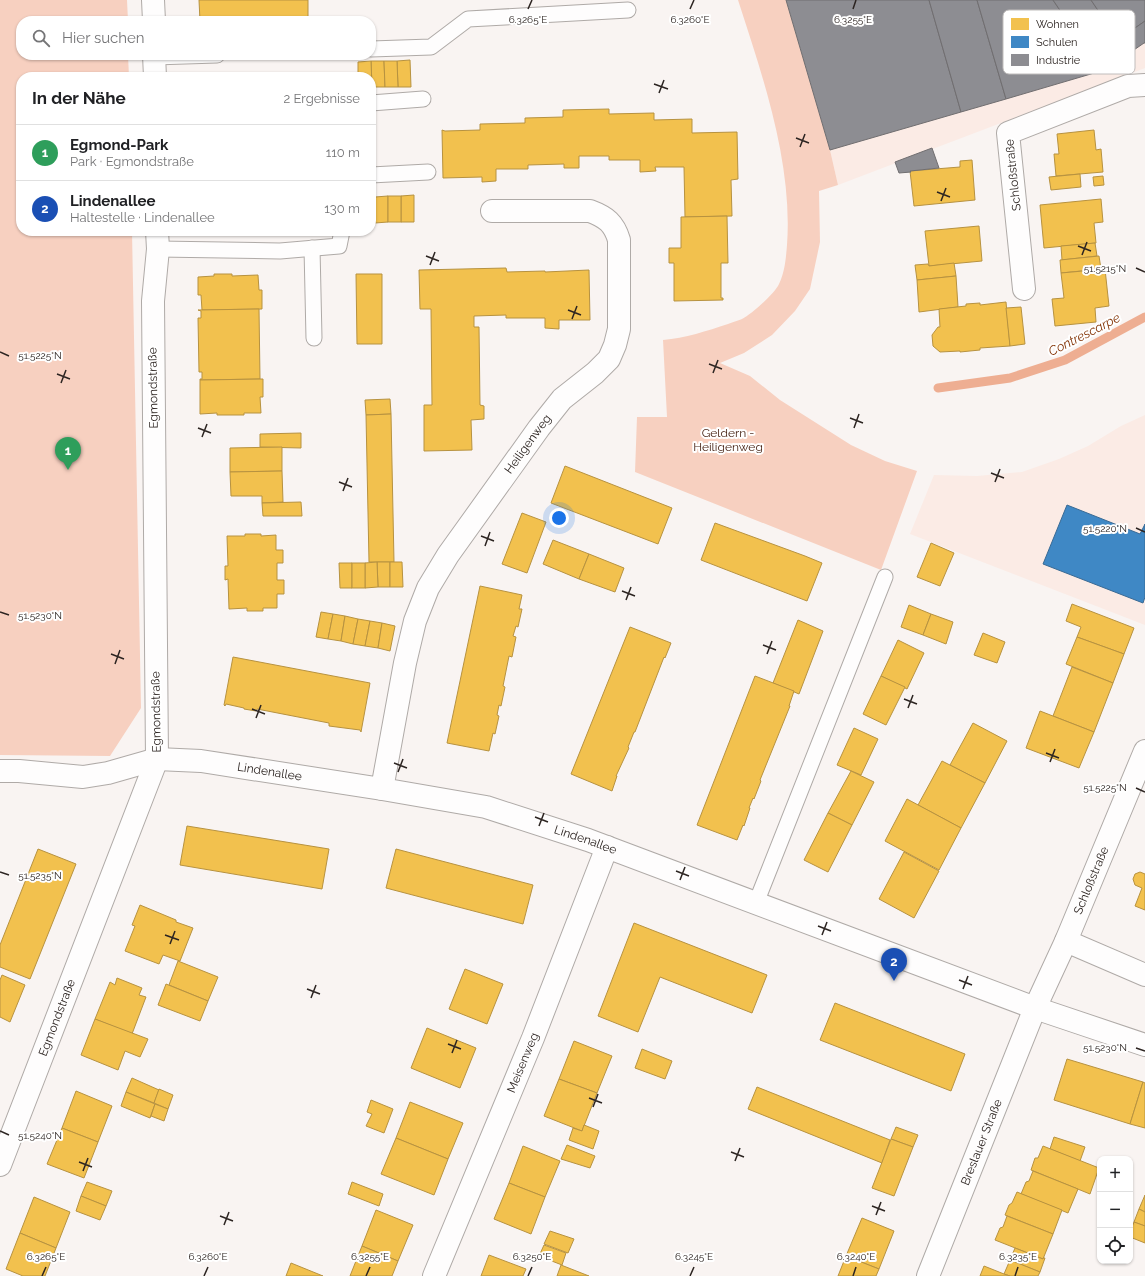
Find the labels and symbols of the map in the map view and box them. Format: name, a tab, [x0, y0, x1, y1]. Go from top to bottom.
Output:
legend	[1003, 10, 1135, 74]
text: 6.3265°E	[509, 14, 547, 25]
text: 6.3260°E	[670, 14, 710, 25]
text: 6.3255°E	[834, 14, 872, 25]
text: Wohnen	[1036, 18, 1079, 31]
text: Schulen	[1036, 36, 1078, 49]
text: Industrie	[1036, 54, 1081, 67]
street label: Schloßstraße	[1002, 138, 1024, 212]
text: 51.5215°N	[1084, 263, 1126, 274]
water label: Contrescarpe	[1046, 310, 1123, 359]
street label: Egmondstraße	[145, 347, 161, 429]
text: 51.5225°N	[18, 350, 62, 361]
street label: Heiligenweg	[502, 412, 554, 476]
park label: Geldern - Heiligenweg	[693, 426, 763, 454]
pin: 1	[55, 437, 81, 470]
your location	[549, 508, 569, 528]
text: 51.5220°N	[1083, 523, 1127, 534]
text: 51.5230°N	[18, 610, 62, 621]
street label: Egmondstraße	[148, 671, 164, 753]
street label: Lindenallee	[236, 760, 303, 784]
text: 51.5225°N	[1083, 782, 1127, 793]
street label: Lindenallee	[552, 823, 619, 857]
street label: Schloßstraße	[1071, 844, 1112, 916]
text: 51.5235°N	[18, 870, 62, 881]
pin: 2	[881, 948, 907, 981]
street label: Egmondstraße	[36, 977, 78, 1058]
street label: Meisenweg	[504, 1031, 541, 1095]
text: 51.5230°N	[1083, 1042, 1127, 1053]
street label: Breslauer Straße	[958, 1097, 1005, 1187]
text: 51.5240°N	[18, 1130, 62, 1141]
text: 6.3265°E	[27, 1251, 65, 1262]
text: 6.3260°E	[188, 1251, 228, 1262]
text: 6.3255°E	[351, 1251, 389, 1262]
text: 6.3250°E	[513, 1251, 551, 1262]
text: 6.3245°E	[675, 1251, 713, 1262]
text: 6.3240°E	[837, 1251, 875, 1262]
text: 6.3235°E	[999, 1251, 1037, 1262]

